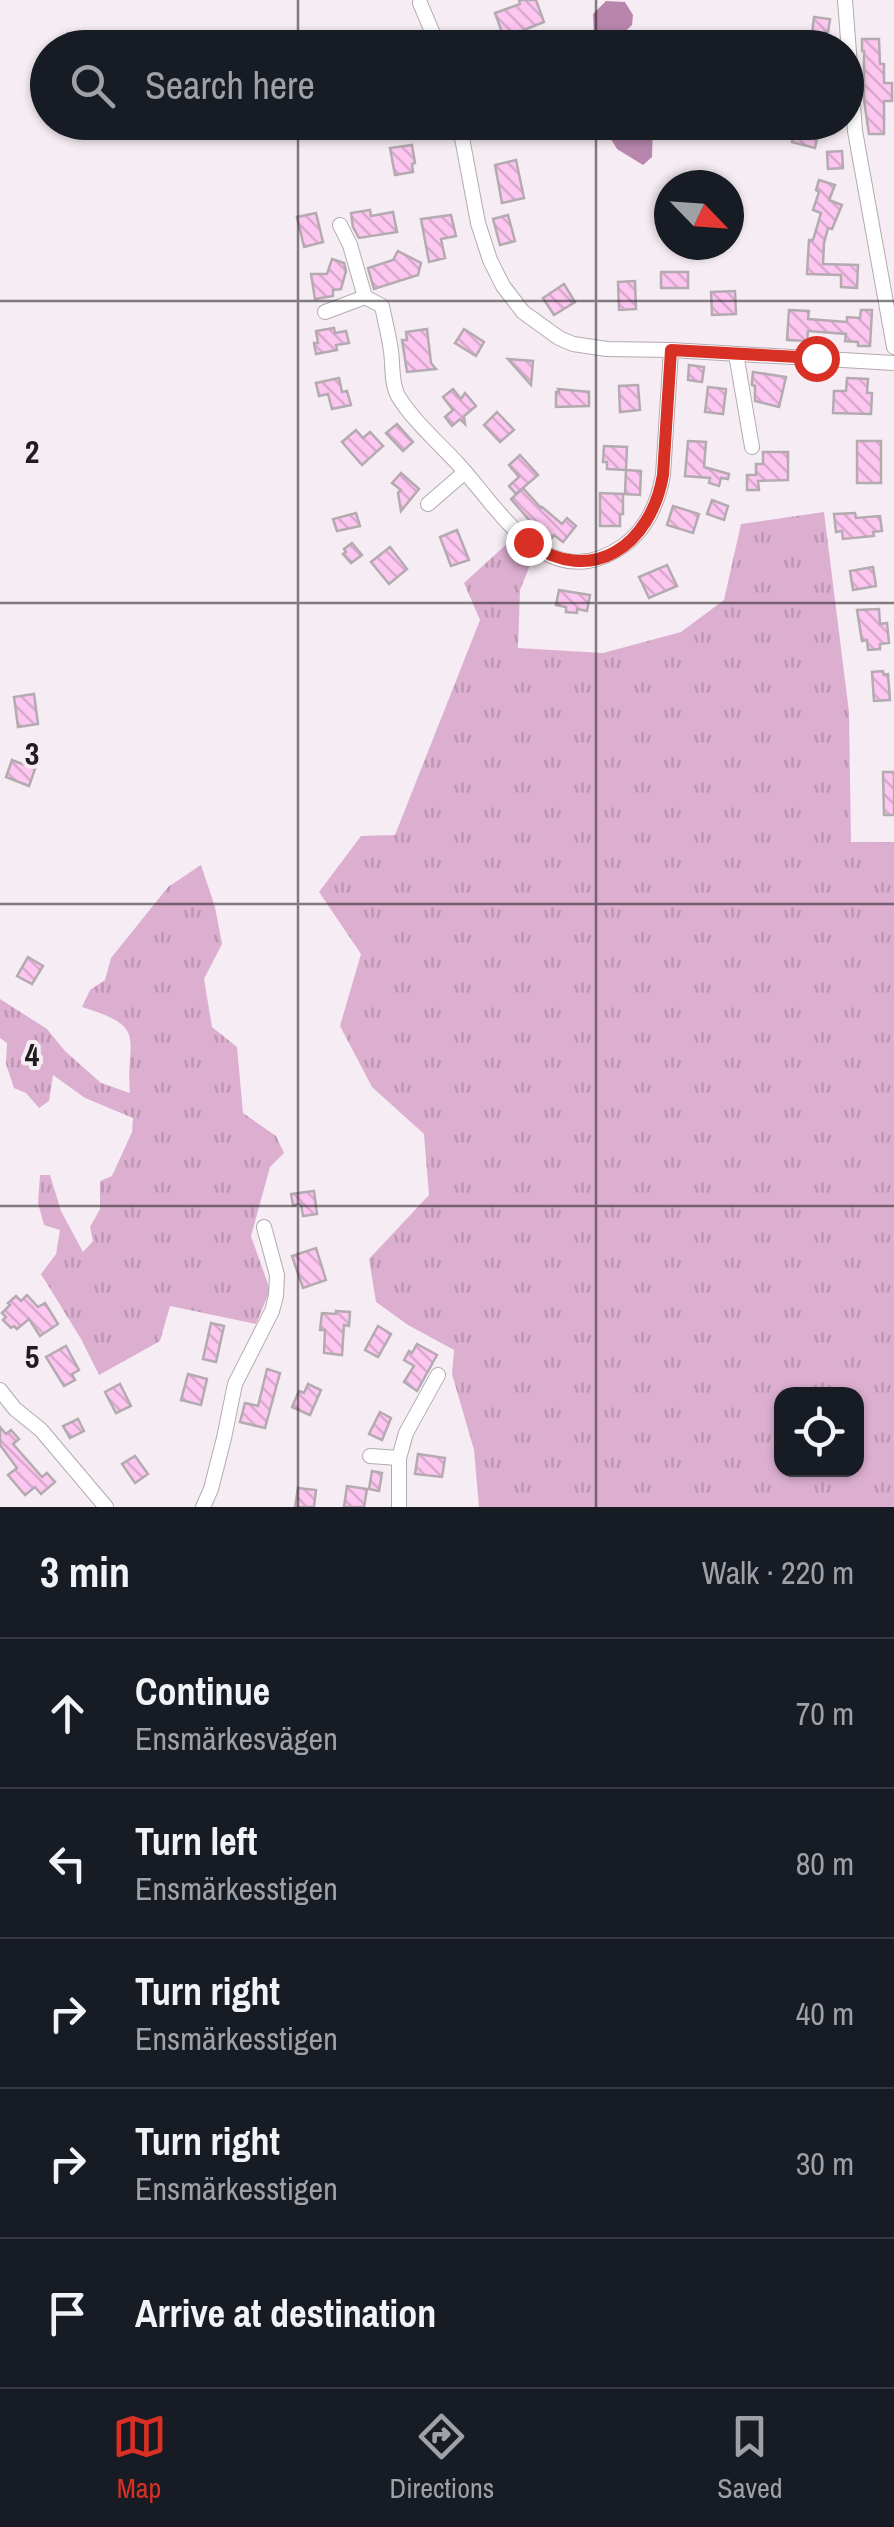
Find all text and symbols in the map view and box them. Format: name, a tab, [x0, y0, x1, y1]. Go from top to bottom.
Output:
search box	[30, 30, 864, 140]
icon: search	[65, 58, 120, 113]
text: Search here	[145, 60, 315, 111]
north arrow	[654, 170, 744, 260]
route start	[794, 336, 840, 382]
text: 2	[25, 430, 39, 473]
route end	[506, 520, 552, 566]
text: 3	[25, 732, 39, 775]
text: 4	[25, 1033, 40, 1076]
text: 5	[25, 1335, 39, 1378]
map controls	[774, 1387, 864, 1477]
button: locate	[774, 1387, 864, 1477]
text: 3 min	[40, 1544, 130, 1600]
text: Walk · 220 m	[702, 1551, 854, 1594]
text: Continue	[135, 1666, 270, 1717]
icon: ahead	[40, 1686, 95, 1741]
text: 70 m	[796, 1692, 854, 1735]
text: Ensmärkesvägen	[135, 1717, 338, 1760]
text: Turn left	[135, 1816, 257, 1867]
icon: left	[40, 1836, 95, 1891]
text: 80 m	[796, 1842, 854, 1885]
text: Ensmärkesstigen	[135, 1867, 338, 1910]
text: Turn right	[135, 1966, 280, 2017]
icon: right	[40, 1986, 95, 2041]
text: 40 m	[796, 1992, 854, 2035]
text: Ensmärkesstigen	[135, 2017, 338, 2060]
text: Turn right	[135, 2116, 280, 2167]
icon: right	[40, 2136, 95, 2191]
text: 30 m	[796, 2142, 854, 2185]
text: Ensmärkesstigen	[135, 2167, 338, 2210]
icon: arrive	[40, 2286, 95, 2341]
text: Arrive at destination	[135, 2288, 436, 2339]
tab: Map	[112, 2409, 167, 2507]
tab: Directions	[390, 2409, 494, 2507]
tab: Saved	[717, 2409, 782, 2507]

